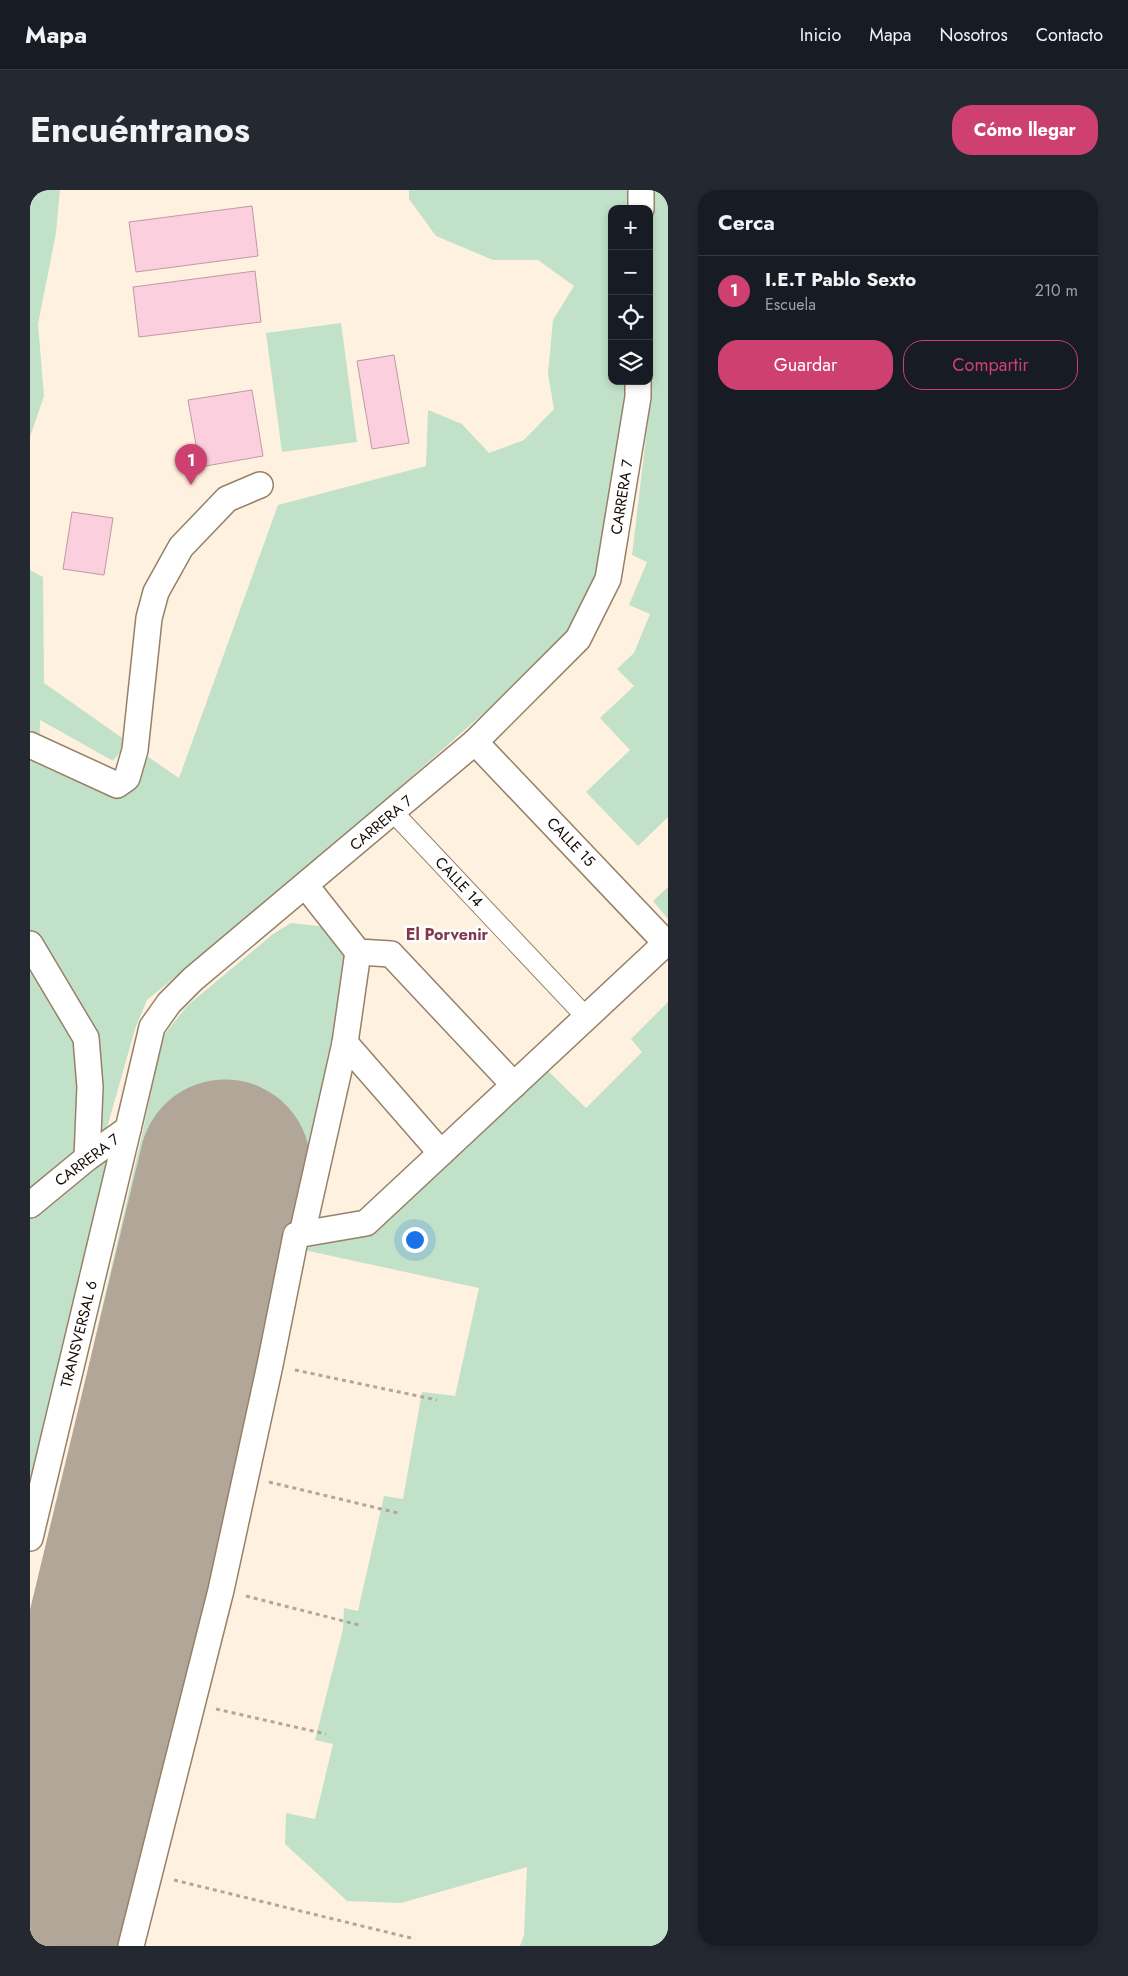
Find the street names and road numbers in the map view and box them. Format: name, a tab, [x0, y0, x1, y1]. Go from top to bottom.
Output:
street label: CARRERA 7	[605, 458, 639, 536]
street label: CARRERA 7	[345, 790, 417, 856]
street label: CALLE 15	[542, 812, 600, 872]
street label: CALLE 14	[430, 852, 488, 912]
street label: CARRERA 7	[50, 1128, 124, 1192]
street label: TRANSVERSAL 6	[55, 1278, 103, 1390]

